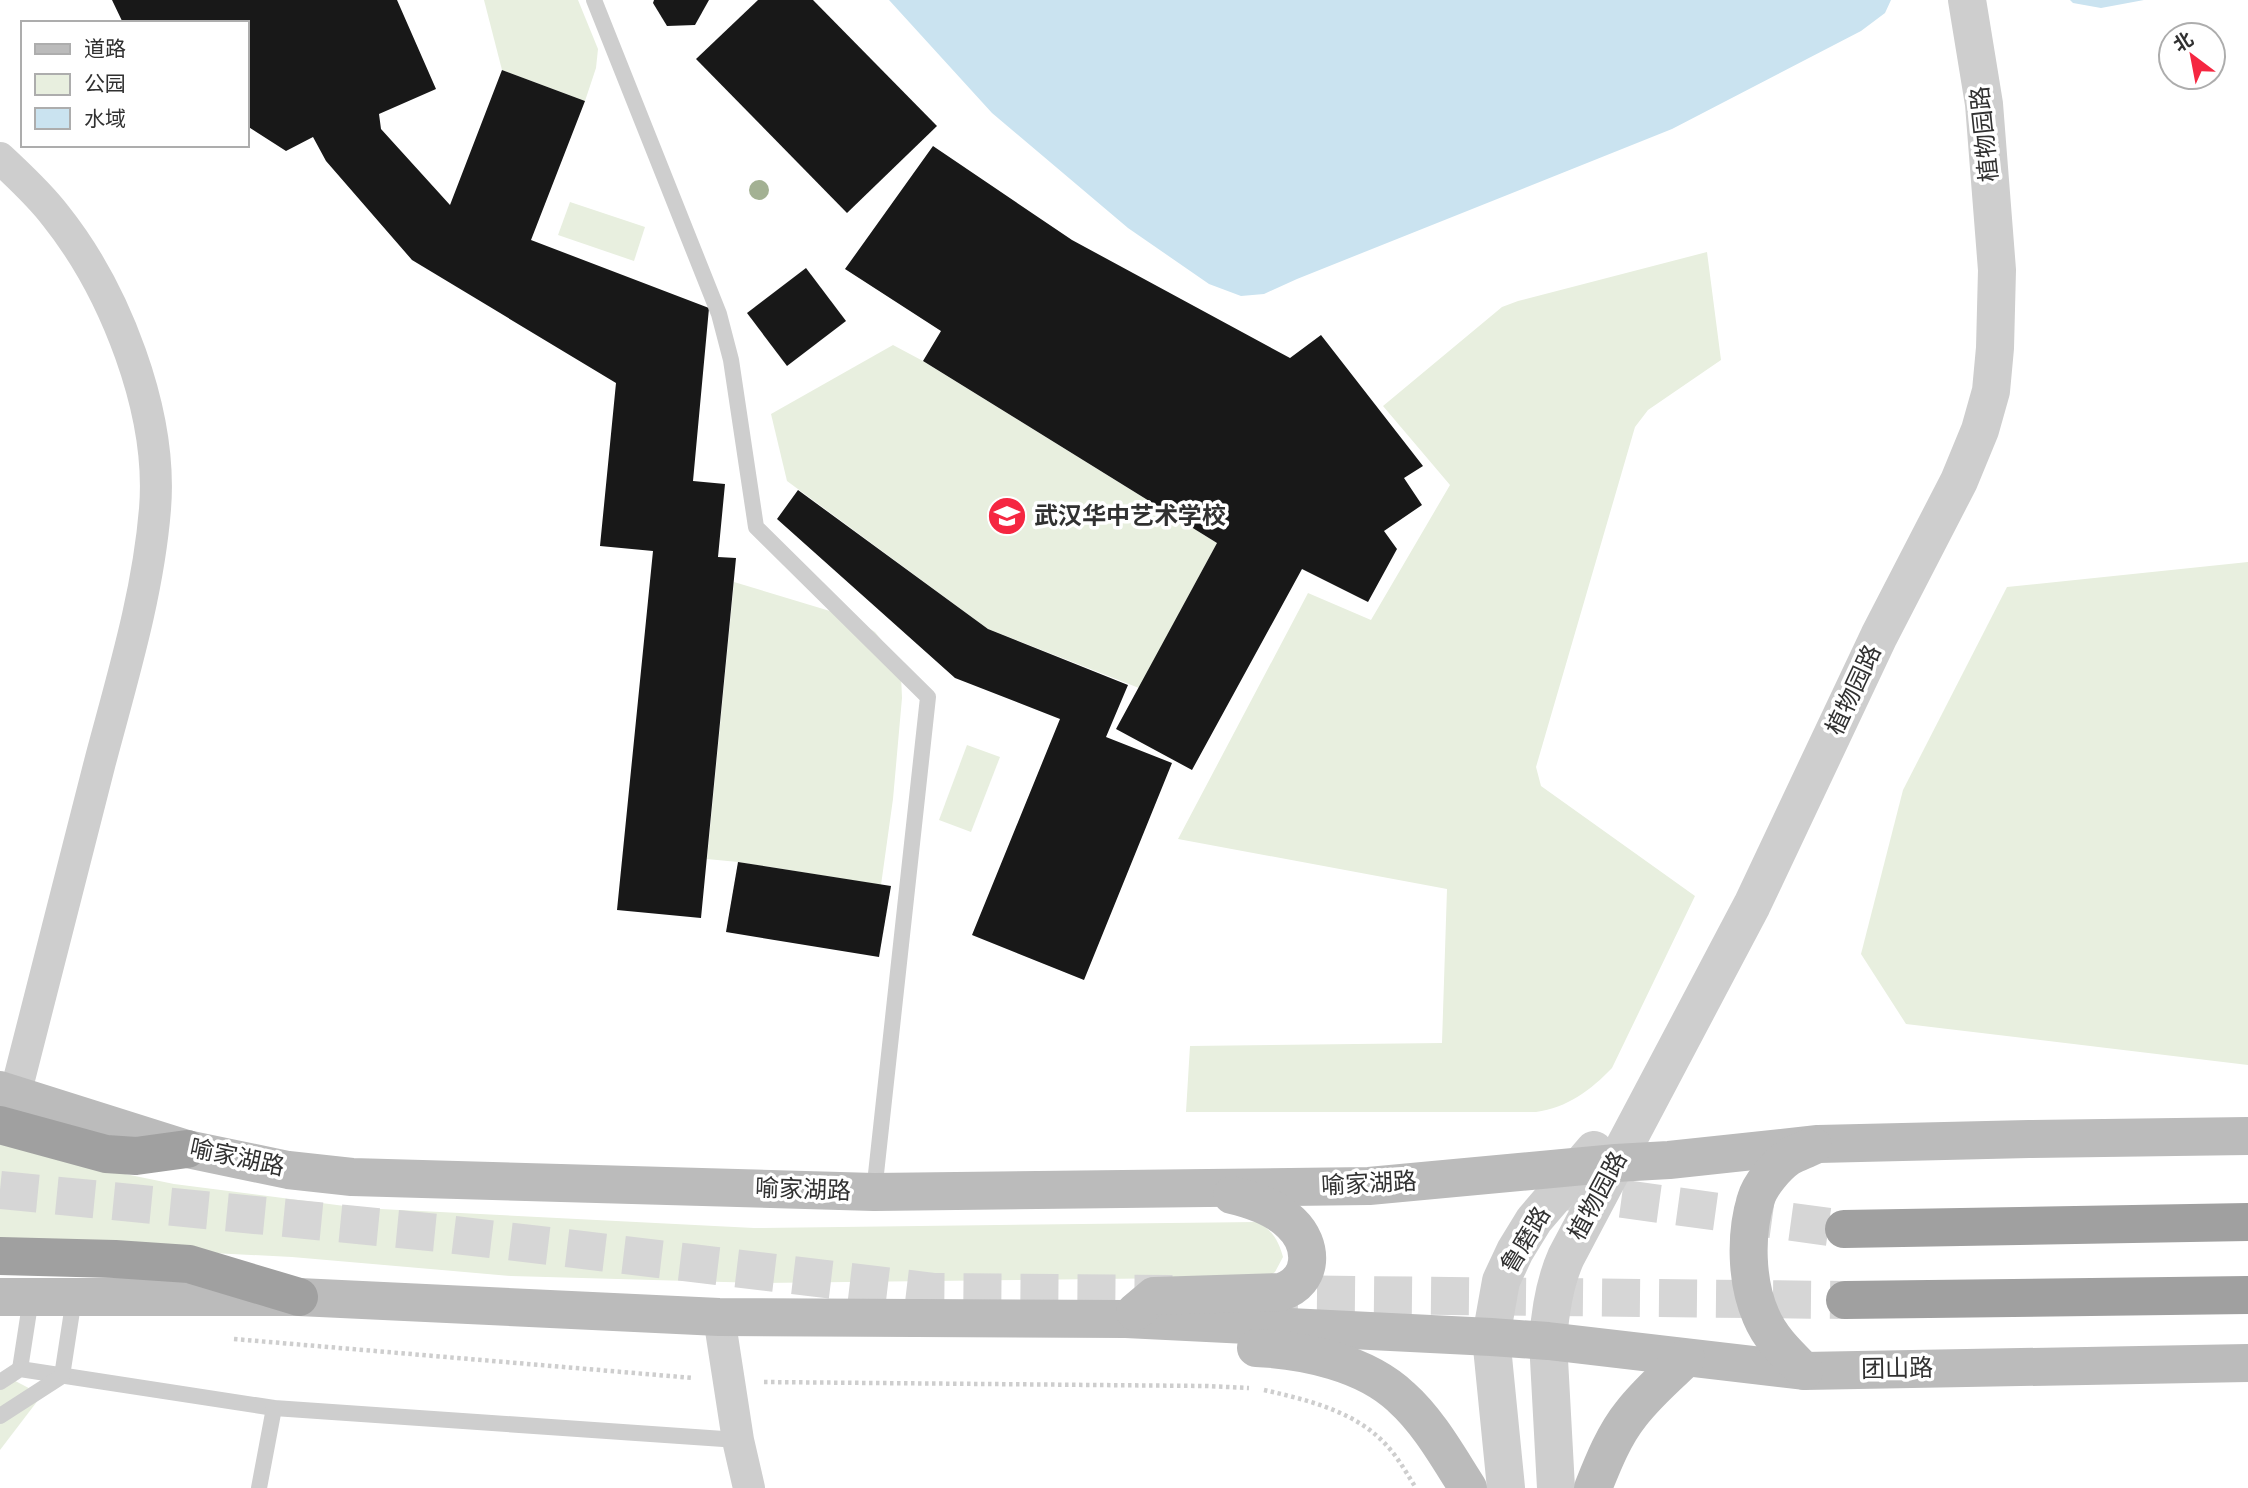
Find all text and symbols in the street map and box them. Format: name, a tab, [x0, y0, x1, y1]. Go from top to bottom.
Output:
legend	[21, 21, 248, 147]
north arrow	[2157, 21, 2227, 91]
text: 北	[2169, 26, 2199, 59]
text: 道路	[84, 34, 126, 64]
text: 公园	[84, 69, 126, 99]
street label: 植物园路	[1963, 84, 2007, 184]
text: 水域	[84, 104, 126, 134]
school or university icon: 武汉华中艺术学校	[986, 495, 1028, 537]
place label: 武汉华中艺术学校	[1034, 499, 1226, 534]
street label: 植物园路	[1818, 639, 1890, 741]
street label: 喻家湖路	[186, 1131, 288, 1185]
street label: 植物园路	[1560, 1145, 1636, 1247]
street label: 喻家湖路	[1320, 1164, 1418, 1204]
street label: 喻家湖路	[754, 1171, 852, 1209]
street label: 鲁磨路	[1492, 1200, 1560, 1280]
street label: 团山路	[1861, 1351, 1933, 1387]

